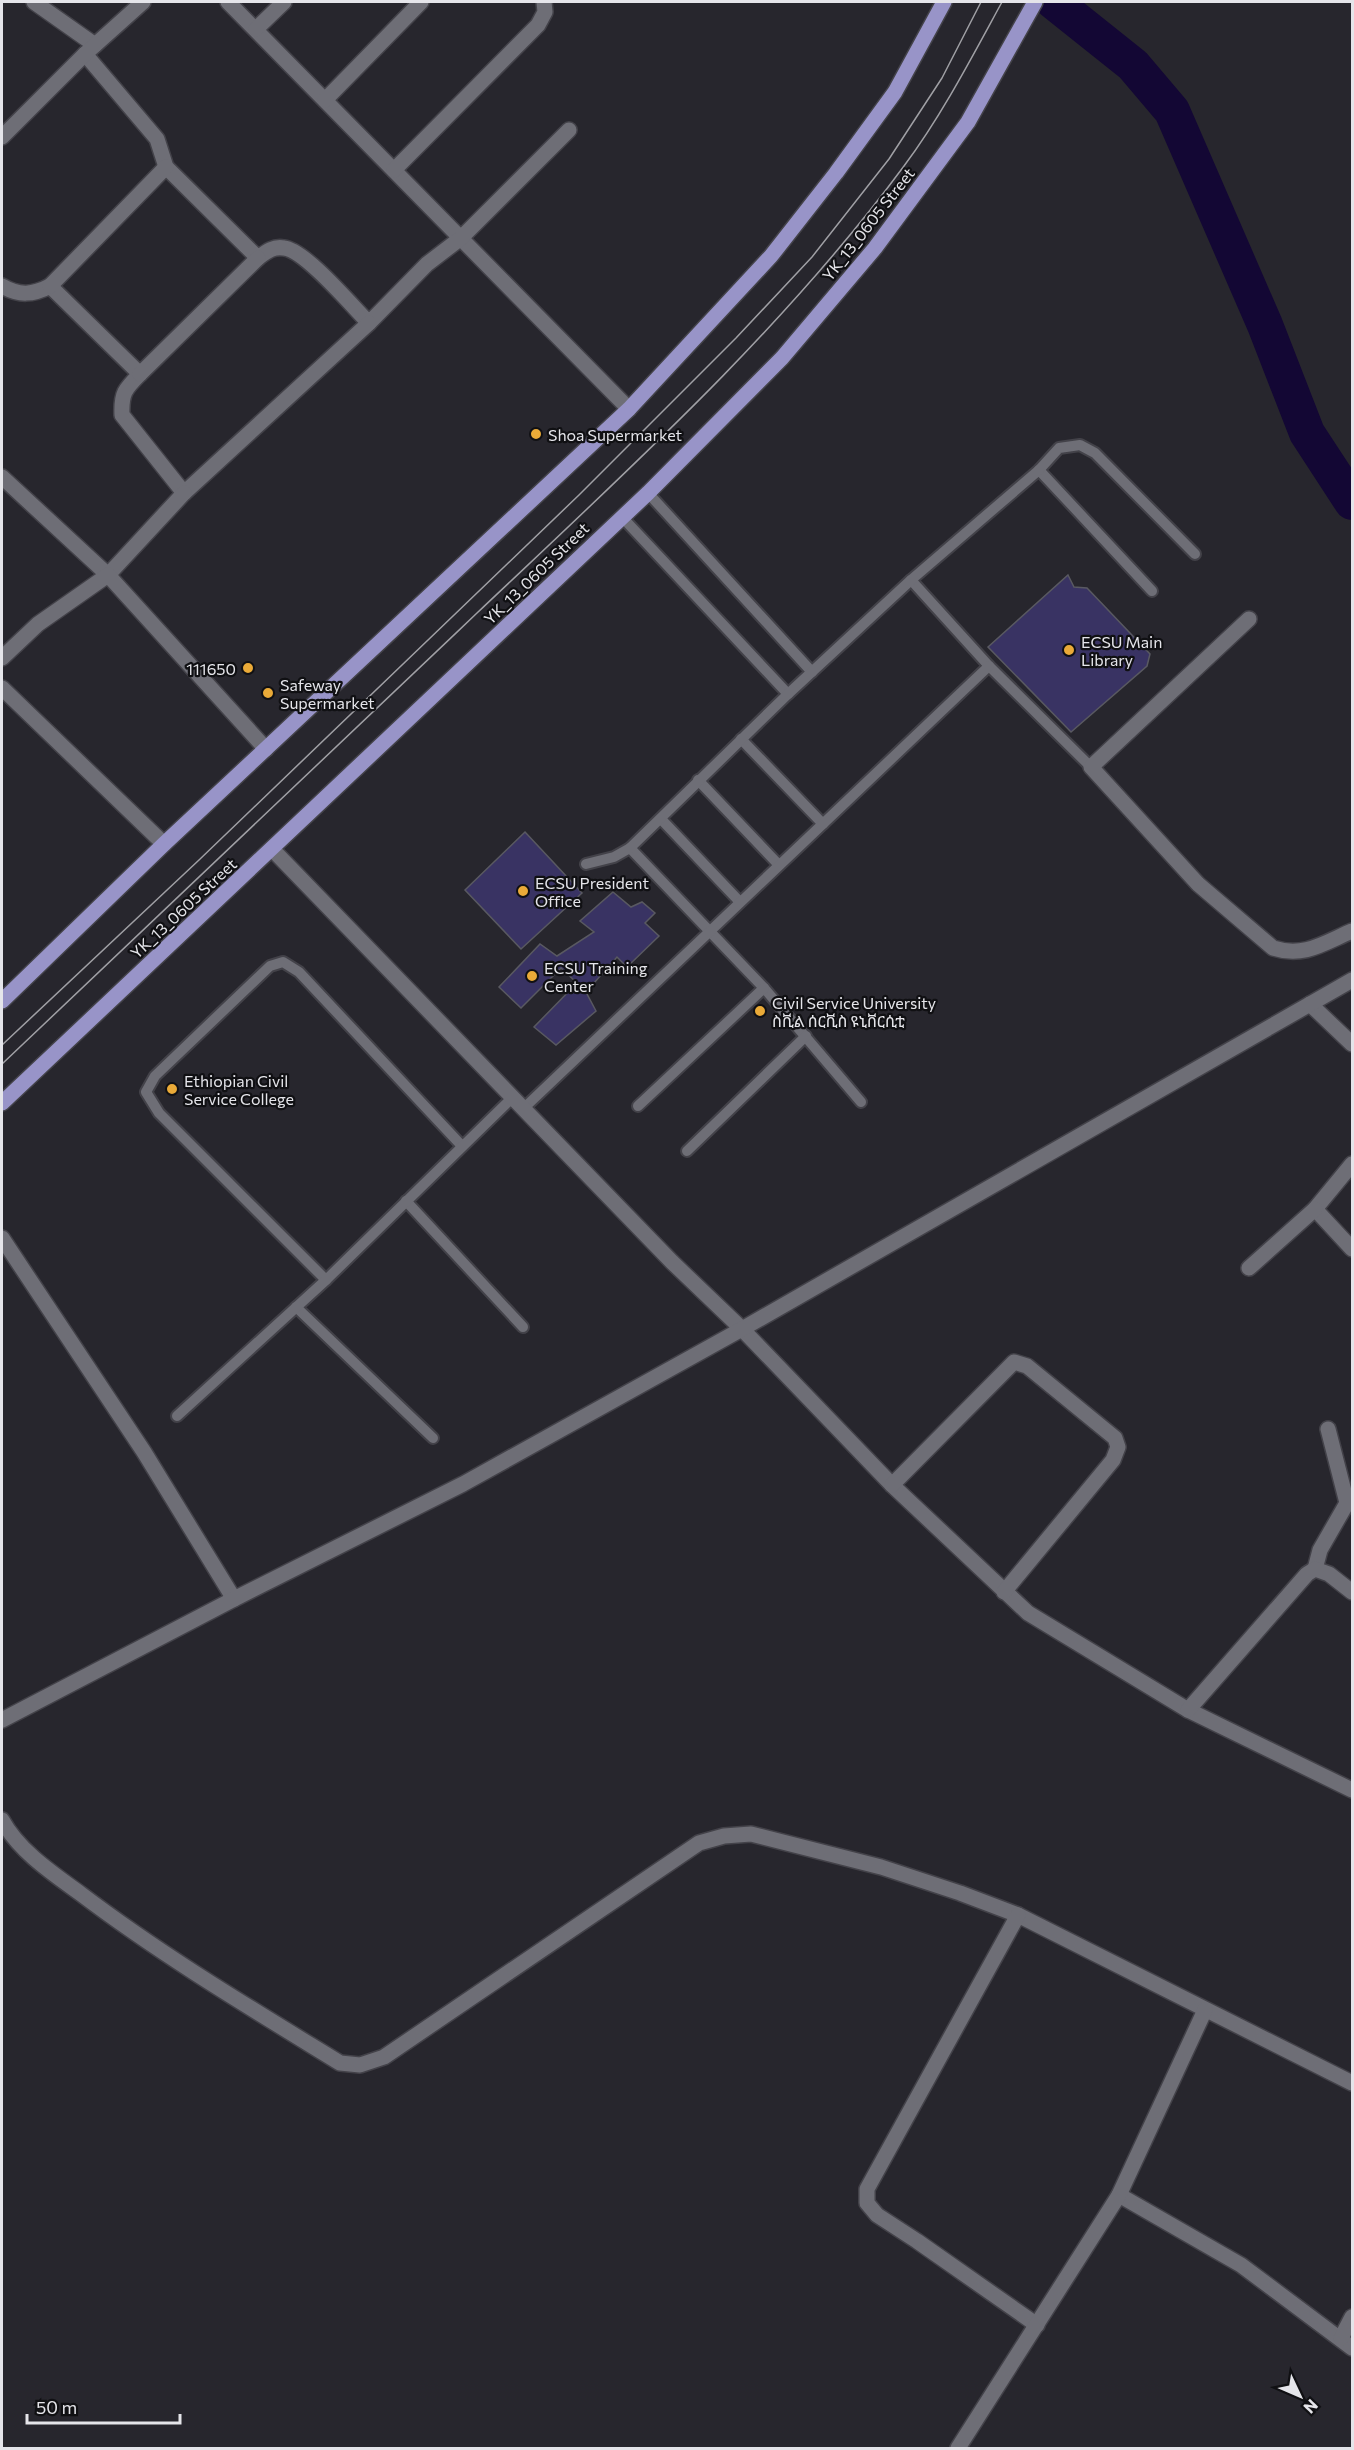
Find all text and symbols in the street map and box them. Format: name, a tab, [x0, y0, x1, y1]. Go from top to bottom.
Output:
street label: YK_13_0605 Street	[818, 163, 918, 284]
place label: Shoa Supermarket	[548, 425, 683, 444]
marker: Shoa Supermarket	[529, 427, 543, 441]
street label: YK_13_0605 Street	[480, 518, 593, 628]
place label: ECSU Main Library	[1081, 632, 1162, 669]
marker: ECSU Main Library	[1062, 643, 1076, 657]
place label: 111650	[186, 659, 236, 678]
marker: 111650	[241, 661, 255, 675]
place label: Safeway Supermarket	[280, 675, 375, 712]
marker: Safeway Supermarket	[261, 686, 275, 700]
street label: YK_13_0605 Street	[126, 854, 240, 962]
place label: ECSU President Office	[535, 873, 649, 910]
marker: ECSU President Office	[516, 884, 530, 898]
place label: ECSU Training Center	[544, 958, 648, 995]
marker: ECSU Training Center	[525, 969, 539, 983]
place label: Civil Service University ስቪል ሰርቪስ ዩኒቨርሲቲ	[772, 993, 936, 1030]
marker: Civil Service University ስቪል ሰርቪስ ዩኒቨርሲቲ	[753, 1004, 767, 1018]
place label: Ethiopian Civil Service College	[184, 1071, 294, 1108]
marker: Ethiopian Civil Service College	[165, 1082, 179, 1096]
north arrow	[1270, 2366, 1330, 2426]
scale bar	[27, 2387, 180, 2425]
text: 50 m	[36, 2396, 77, 2418]
text: N	[1300, 2396, 1322, 2418]

